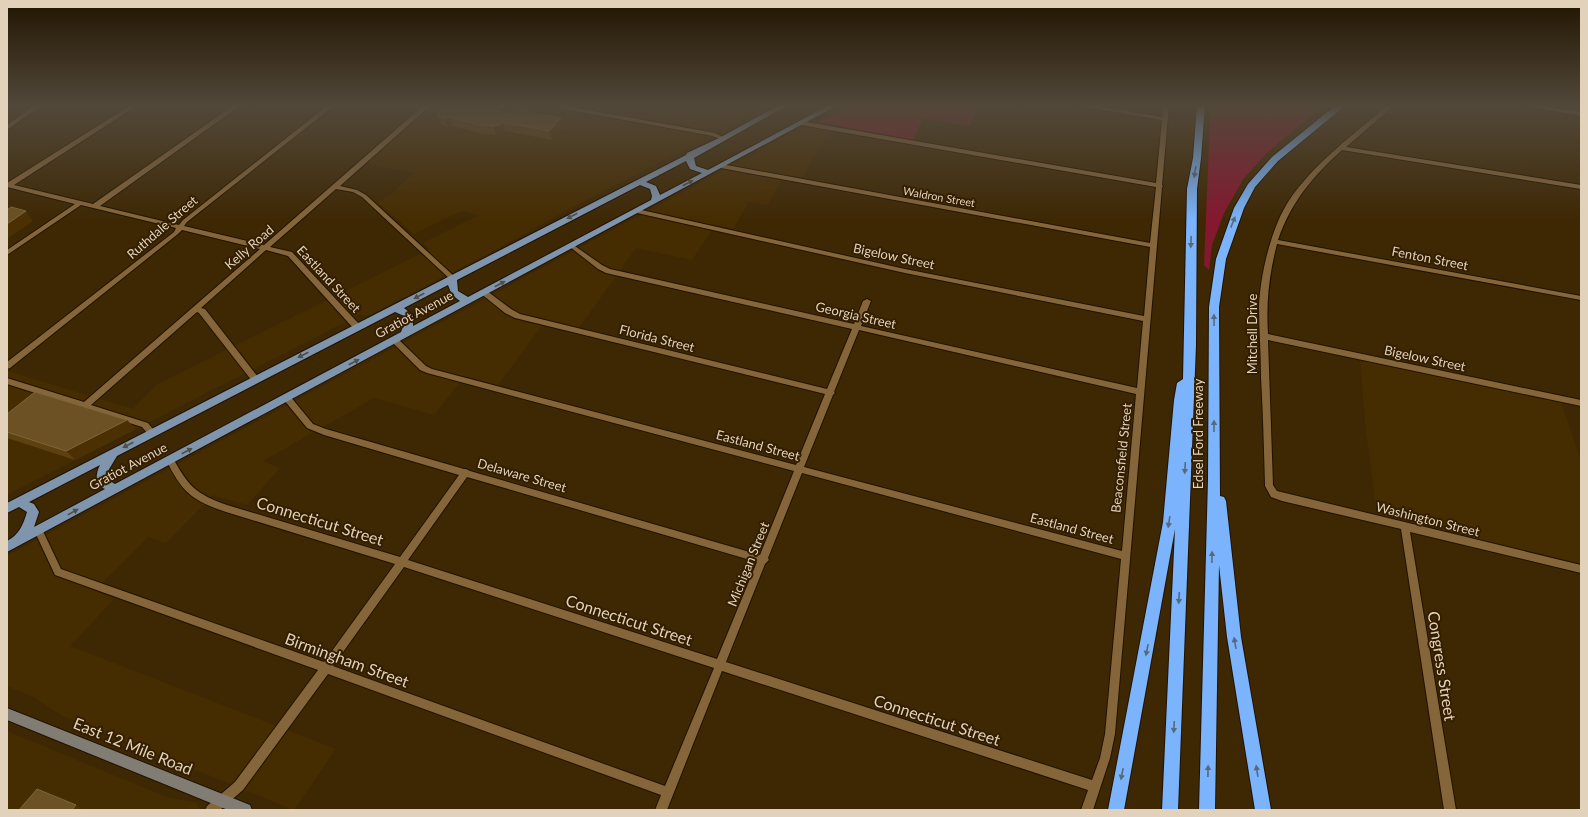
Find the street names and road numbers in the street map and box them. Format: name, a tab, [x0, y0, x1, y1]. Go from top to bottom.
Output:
street label: Waldron Street	[902, 184, 976, 209]
street label: Ruthdale Street	[123, 192, 201, 262]
street label: Kelly Road	[221, 221, 277, 273]
street label: Bigelow Street	[852, 240, 936, 272]
street label: Eastland Street	[294, 242, 364, 316]
street label: Fenton Street	[1390, 243, 1470, 273]
street label: Gratiot Avenue	[372, 287, 456, 341]
street label: Mitchell Drive	[1244, 294, 1260, 374]
street label: Georgia Street	[814, 298, 898, 332]
street label: Florida Street	[618, 321, 697, 355]
street label: Bigelow Street	[1383, 342, 1467, 374]
street label: Edsel Ford Freeway	[1190, 378, 1206, 489]
street label: Beaconsfield Street	[1107, 402, 1135, 514]
street label: Eastland Street	[714, 426, 802, 464]
street label: Gratiot Avenue	[86, 439, 170, 493]
street label: Delaware Street	[476, 455, 569, 495]
street label: Connecticut Street	[254, 492, 386, 549]
street label: Washington Street	[1375, 498, 1482, 540]
street label: Eastland Street	[1028, 509, 1116, 547]
street label: Michigan Street	[724, 519, 772, 609]
street label: Connecticut Street	[563, 590, 695, 649]
street label: Congress Street	[1424, 610, 1461, 722]
street label: Birmingham Street	[283, 628, 412, 691]
street label: Connecticut Street	[871, 690, 1003, 749]
street label: East 12 Mile Road	[71, 713, 196, 778]

